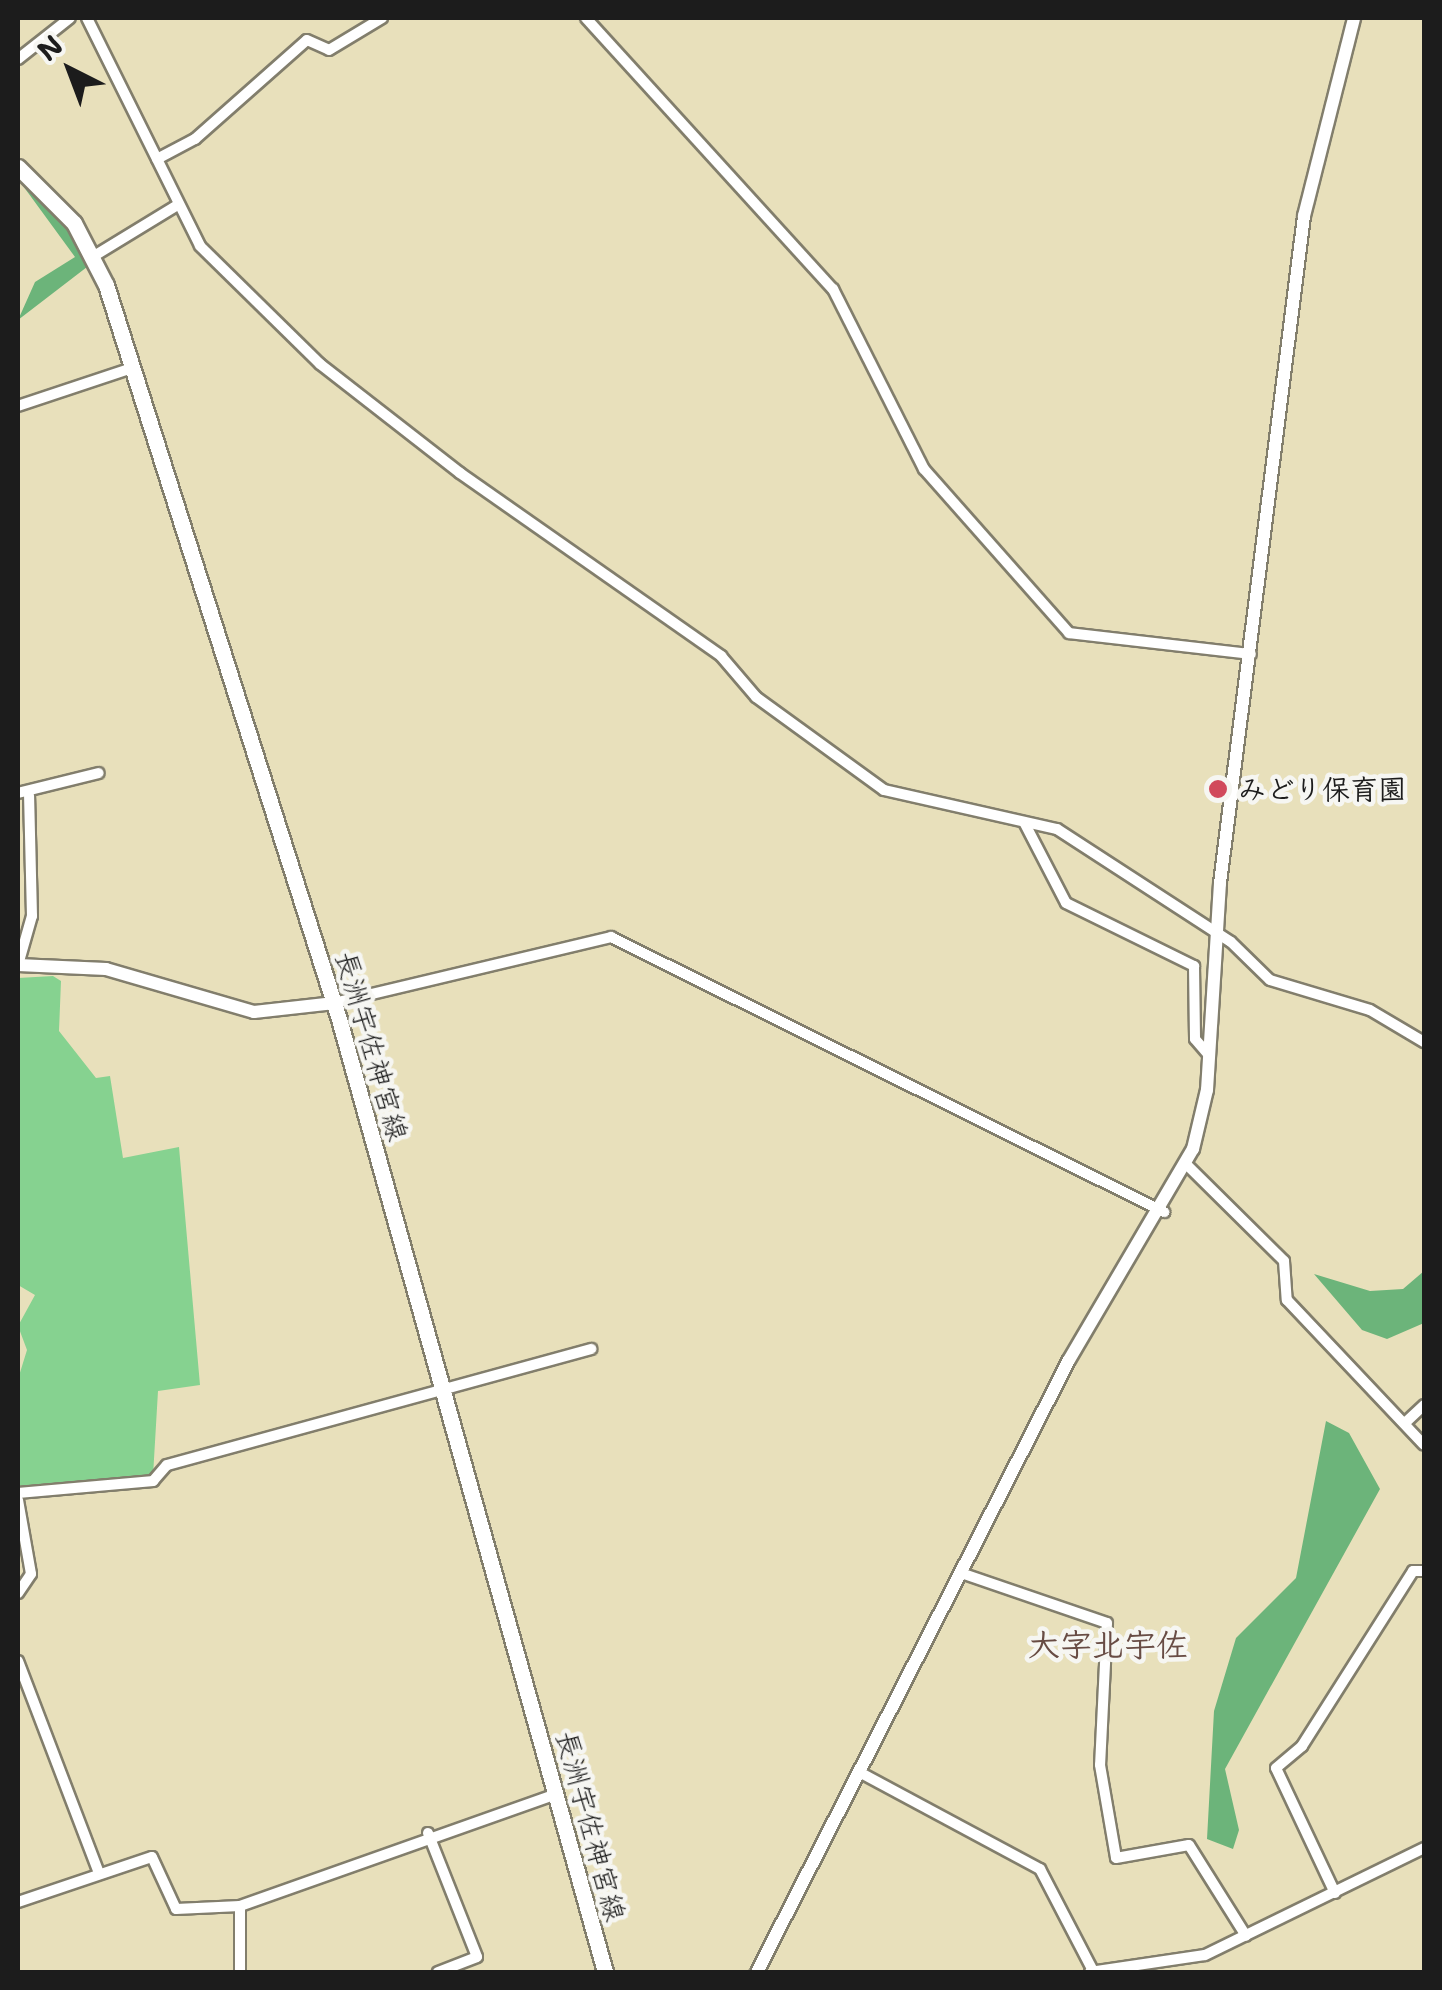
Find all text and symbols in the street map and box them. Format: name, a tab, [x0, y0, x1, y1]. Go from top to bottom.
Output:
north arrow	[20, 20, 120, 120]
text: N	[29, 26, 71, 69]
place label: みどり保育園	[1238, 772, 1406, 806]
marker: みどり保育園	[1207, 778, 1229, 800]
street label: 長洲宇佐神宮線	[329, 947, 415, 1145]
district label: 大字北宇佐	[1028, 1626, 1188, 1664]
street label: 長洲宇佐神宮線	[549, 1727, 633, 1925]

